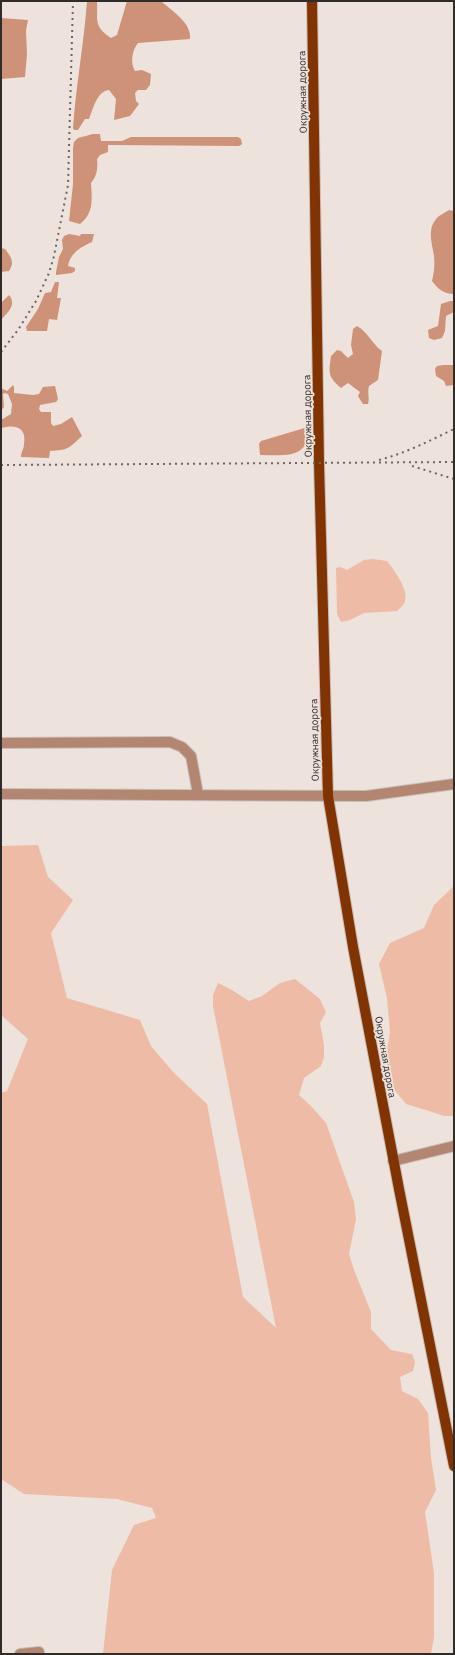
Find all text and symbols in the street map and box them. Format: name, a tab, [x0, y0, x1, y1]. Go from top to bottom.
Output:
street label: Окружная дорога	[295, 50, 310, 133]
street label: Окружная дорога	[300, 374, 315, 457]
street label: Окружная дорога	[307, 698, 322, 781]
street label: Окружная дорога	[372, 1015, 399, 1099]

